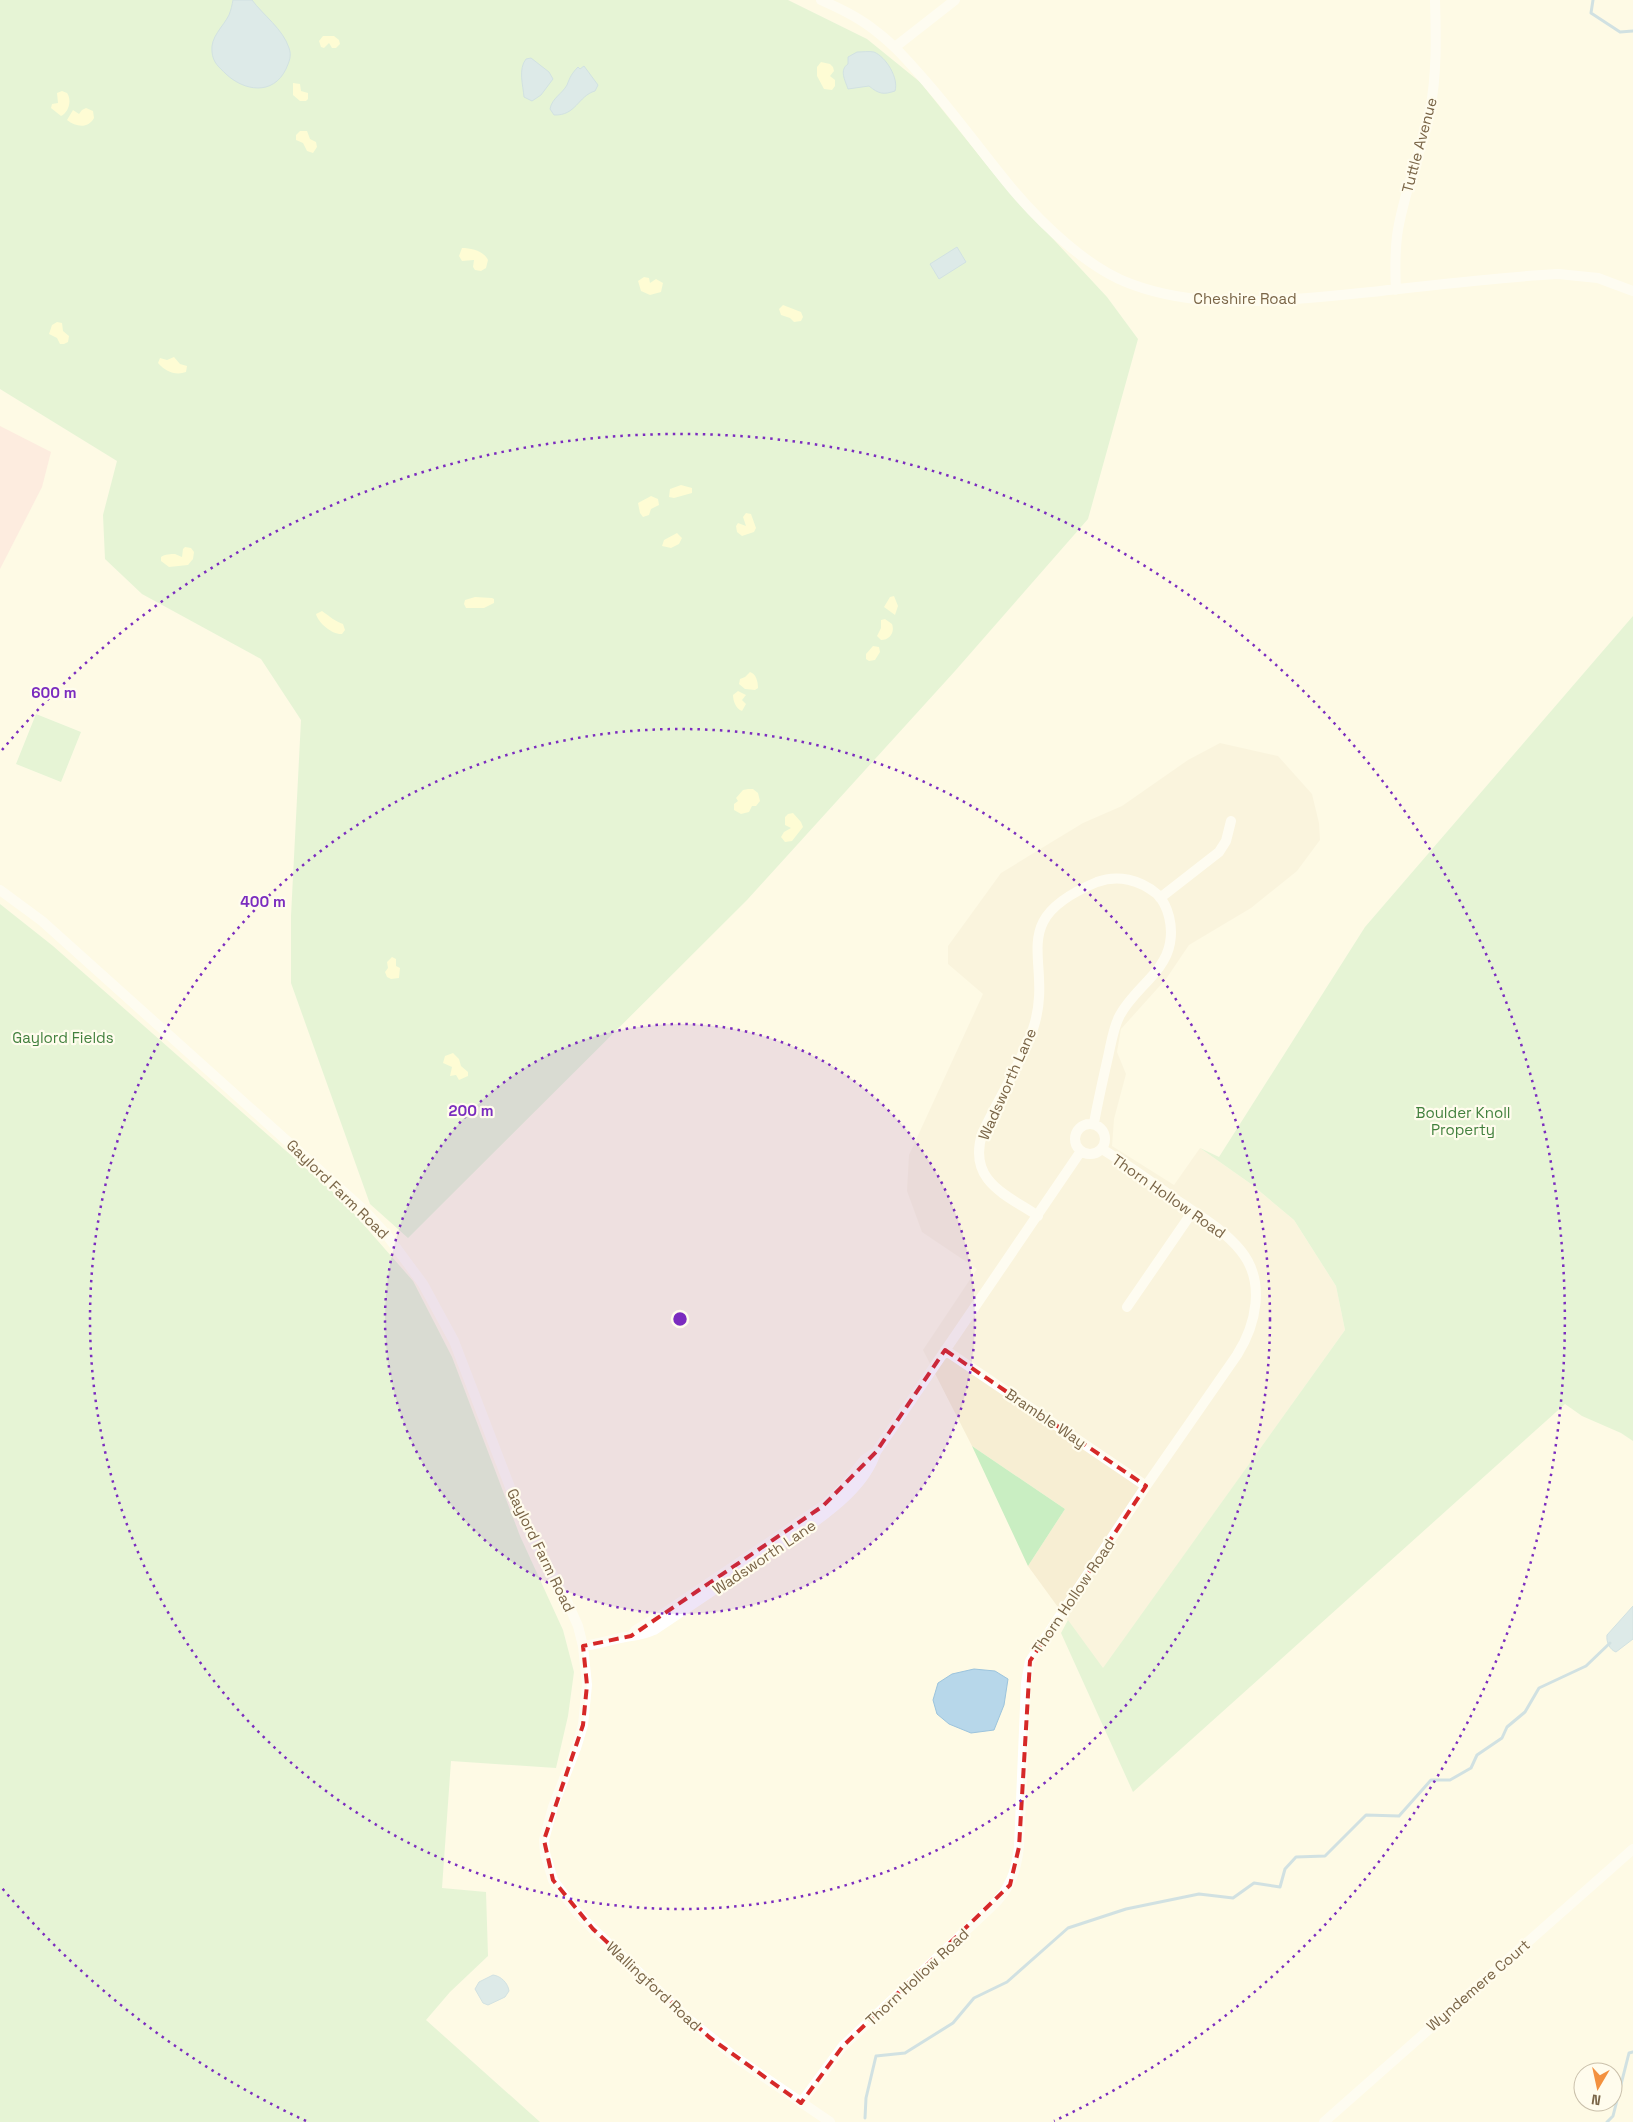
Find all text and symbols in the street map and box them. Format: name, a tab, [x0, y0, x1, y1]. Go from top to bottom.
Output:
street label: Tuttle Avenue	[1397, 95, 1441, 195]
street label: Cheshire Road	[1193, 289, 1297, 308]
text: 600 m	[31, 683, 77, 702]
text: 400 m	[240, 892, 286, 911]
street label: Wadsworth Lane	[974, 1025, 1040, 1143]
park label: Gaylord Fields	[12, 1028, 114, 1047]
text: 200 m	[449, 1101, 493, 1120]
park label: Boulder Knoll Property	[1415, 1103, 1511, 1139]
street label: Gaylord Farm Road	[283, 1135, 393, 1243]
street label: Thorn Hollow Road	[1109, 1150, 1229, 1242]
centre of rings	[671, 1310, 689, 1328]
street label: Bramble Way	[1002, 1384, 1090, 1452]
street label: Gaylord Farm Road	[503, 1485, 579, 1615]
street label: Wadsworth Lane	[709, 1515, 819, 1599]
street label: Thorn Hollow Road	[1028, 1535, 1118, 1657]
street label: Thorn Hollow Road	[861, 1924, 973, 2030]
street label: Wyndemere Court	[1423, 1935, 1534, 2035]
street label: Wallingford Road	[603, 1937, 705, 2035]
north arrow	[1573, 2062, 1623, 2112]
text: N	[1590, 2090, 1602, 2109]

